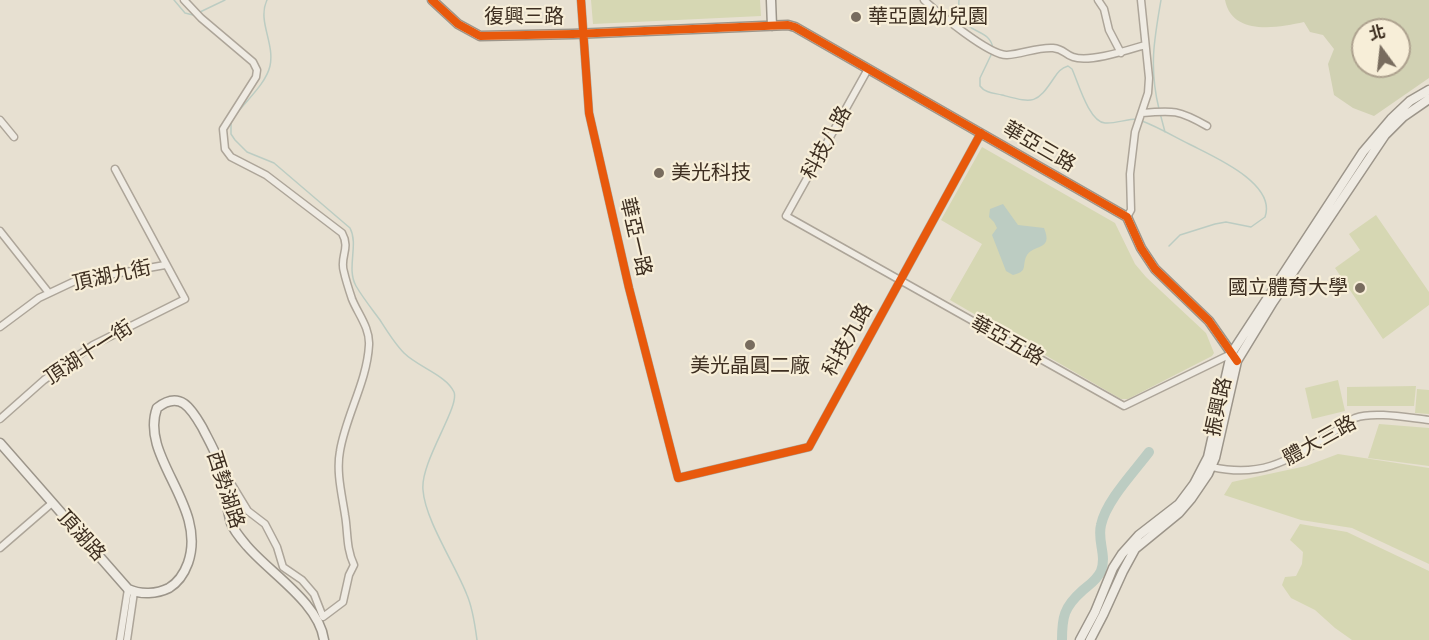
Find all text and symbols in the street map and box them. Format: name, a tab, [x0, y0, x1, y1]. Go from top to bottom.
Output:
street label: 復興三路	[484, 5, 564, 29]
place label: 華亞園幼兒園	[868, 5, 988, 29]
marker: 華亞園幼兒園	[849, 10, 863, 24]
north arrow	[1351, 18, 1411, 78]
text: 北	[1367, 21, 1387, 44]
street label: 科技八路	[797, 102, 857, 184]
street label: 華亞三路	[998, 117, 1080, 177]
place label: 美光科技	[671, 161, 751, 185]
marker: 美光科技	[652, 166, 666, 180]
street label: 華亞一路	[614, 195, 656, 279]
street label: 頂湖九街	[70, 256, 154, 296]
place label: 國立體育大學	[1228, 276, 1348, 300]
marker: 國立體育大學	[1353, 281, 1367, 295]
street label: 科技九路	[818, 299, 878, 381]
street label: 華亞五路	[966, 311, 1048, 371]
street label: 頂湖十一街	[41, 316, 137, 390]
marker: 美光晶圓二廠	[743, 338, 757, 352]
place label: 美光晶圓二廠	[690, 354, 810, 378]
street label: 振興路	[1201, 375, 1237, 439]
street label: 體大三路	[1279, 411, 1361, 471]
street label: 西勢湖路	[201, 448, 249, 532]
street label: 頂湖路	[52, 506, 110, 566]

